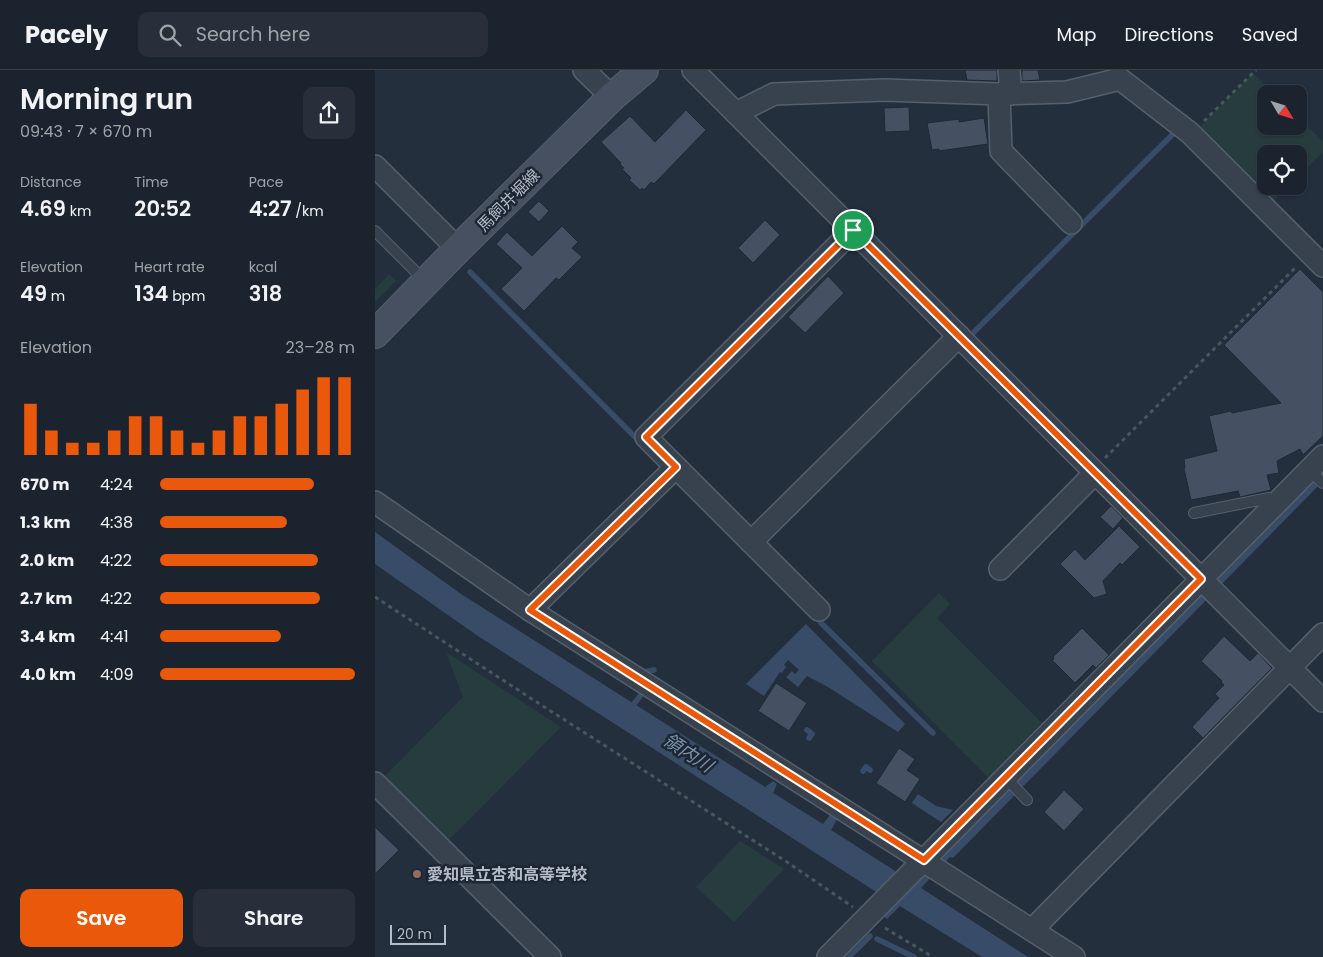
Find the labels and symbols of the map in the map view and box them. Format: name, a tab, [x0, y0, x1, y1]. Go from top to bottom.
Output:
north arrow	[1257, 85, 1307, 135]
street label: 馬飼井堀線	[472, 164, 545, 237]
pin	[832, 209, 874, 251]
water label: 領内川	[659, 727, 719, 779]
place label: 愛知県立杏和高等学校	[427, 863, 587, 886]
marker: 愛知県立杏和高等学校	[411, 868, 423, 880]
scale bar	[390, 922, 446, 945]

